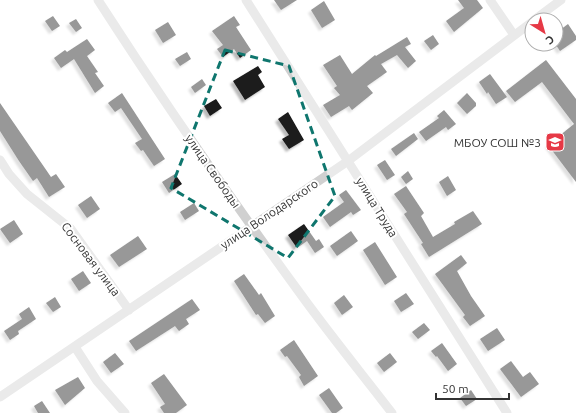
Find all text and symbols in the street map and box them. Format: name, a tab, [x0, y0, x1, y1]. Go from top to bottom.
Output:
north arrow	[524, 12, 564, 52]
text: С	[544, 33, 556, 47]
school or university icon: МБОУ СОШ №3	[544, 131, 566, 153]
street label: улица Свободы	[183, 132, 243, 210]
place label: МБОУ СОШ №3	[454, 136, 541, 149]
street label: улица Труда	[354, 175, 400, 239]
street label: улица Володарского	[218, 176, 320, 252]
street label: Сосновая улица	[59, 220, 123, 298]
scale bar	[436, 375, 509, 401]
text: 50 m	[442, 382, 469, 395]

